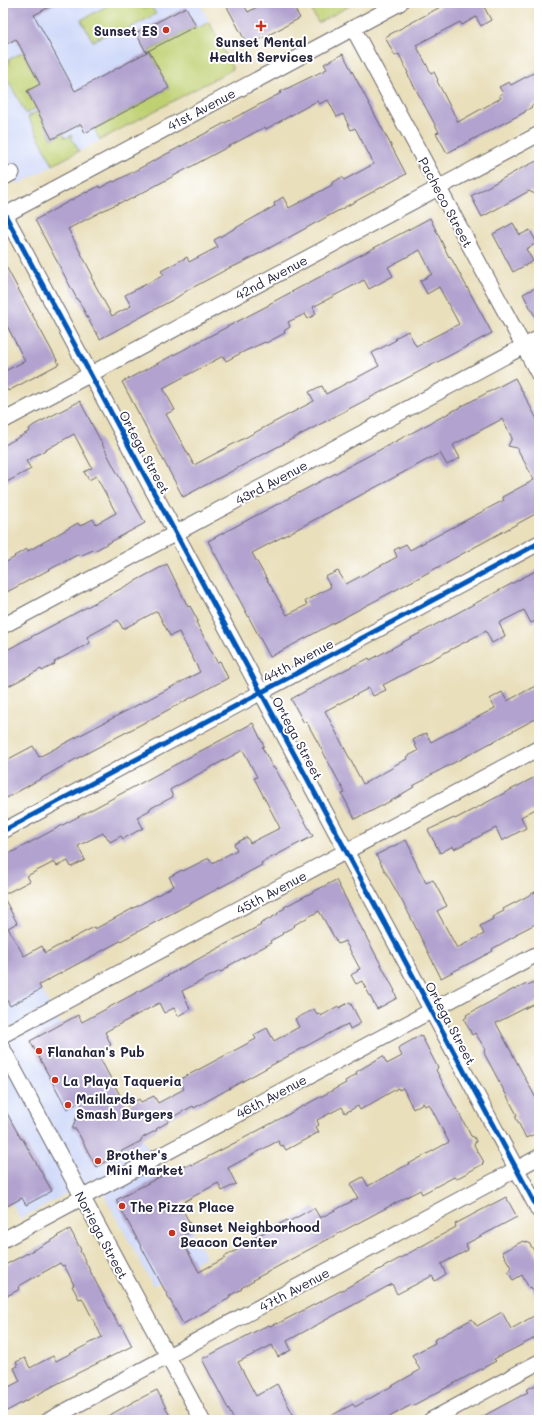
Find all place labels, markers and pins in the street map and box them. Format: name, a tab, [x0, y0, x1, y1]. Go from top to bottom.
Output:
marker: Sunset Mental Health Services	[255, 20, 267, 32]
place label: Sunset ES	[94, 22, 158, 39]
marker: Sunset ES	[161, 25, 171, 35]
place label: Sunset Mental Health Services	[209, 33, 313, 65]
place label: Flanahan's Pub	[47, 1043, 145, 1060]
marker: Flanahan's Pub	[34, 1046, 44, 1056]
place label: La Playa Taqueria	[63, 1072, 182, 1090]
marker: La Playa Taqueria	[50, 1075, 60, 1085]
place label: Maillards Smash Burgers	[76, 1090, 173, 1122]
marker: Maillards Smash Burgers	[63, 1100, 73, 1110]
place label: Brother's Mini Market	[106, 1146, 183, 1178]
marker: Brother's Mini Market	[93, 1156, 103, 1166]
place label: The Pizza Place	[130, 1198, 234, 1215]
marker: The Pizza Place	[117, 1201, 127, 1211]
place label: Sunset Neighborhood Beacon Center	[180, 1218, 320, 1250]
marker: Sunset Neighborhood Beacon Center	[167, 1228, 177, 1238]

